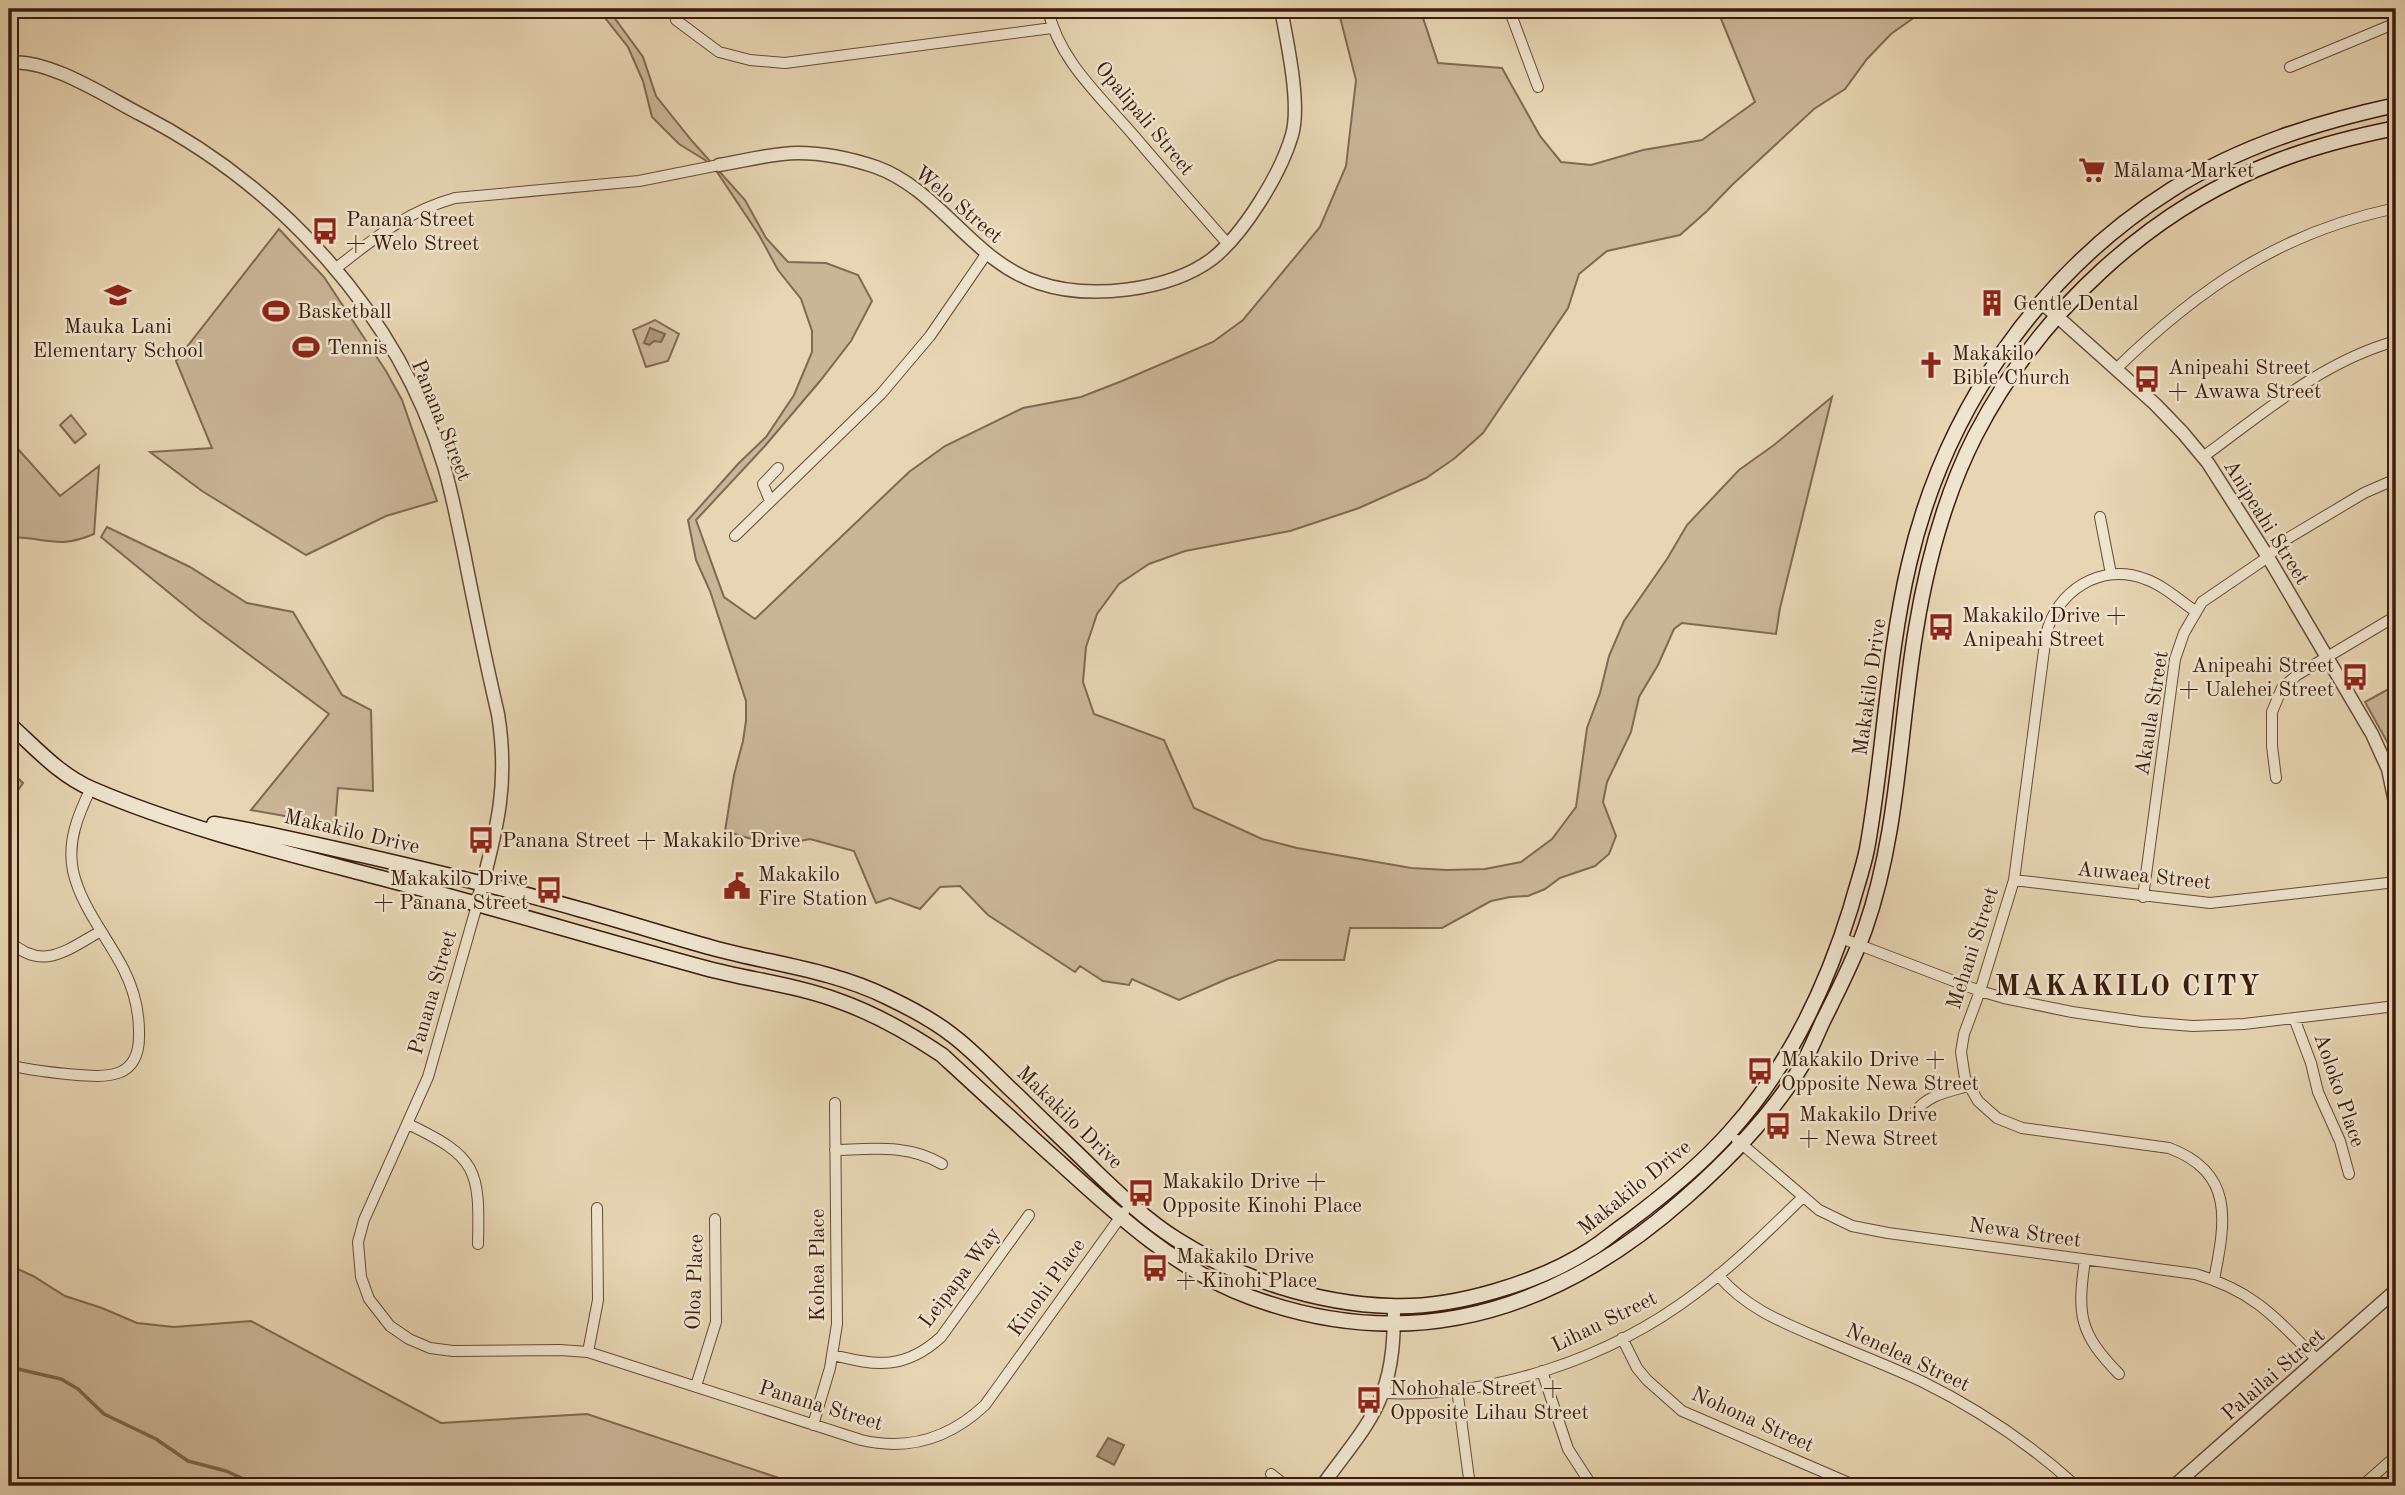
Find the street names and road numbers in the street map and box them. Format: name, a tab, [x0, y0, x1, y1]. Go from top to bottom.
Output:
street label: Opalipali Street	[1090, 58, 1197, 180]
street label: Welo Street	[910, 162, 1006, 248]
street label: Panana Street	[407, 357, 474, 484]
street label: Anipeahi Street	[2219, 457, 2312, 589]
street label: Makakilo Drive	[1850, 617, 1891, 757]
street label: Akaula Street	[2132, 649, 2173, 777]
street label: Makakilo Drive	[282, 807, 421, 858]
street label: Auwaea Street	[2076, 859, 2212, 894]
street label: Mehani Street	[1944, 885, 2003, 1012]
street label: Panana Street	[406, 928, 461, 1057]
street label: Aoloko Place	[2309, 1031, 2368, 1150]
street label: Makakilo Drive	[1012, 1063, 1126, 1174]
street label: Makakilo Drive	[1575, 1136, 1695, 1240]
street label: Kohea Place	[808, 1209, 829, 1321]
street label: Newa Street	[1967, 1215, 2082, 1252]
street label: Leipapa Way	[916, 1224, 1005, 1332]
street label: Oloa Place	[683, 1234, 708, 1330]
street label: Kinohi Place	[1005, 1235, 1090, 1341]
street label: Lihau Street	[1549, 1288, 1661, 1357]
street label: Nenelea Street	[1842, 1321, 1973, 1396]
street label: Palailai Street	[2219, 1325, 2329, 1425]
street label: Panana Street	[756, 1378, 885, 1435]
street label: Nohona Street	[1688, 1384, 1817, 1457]

